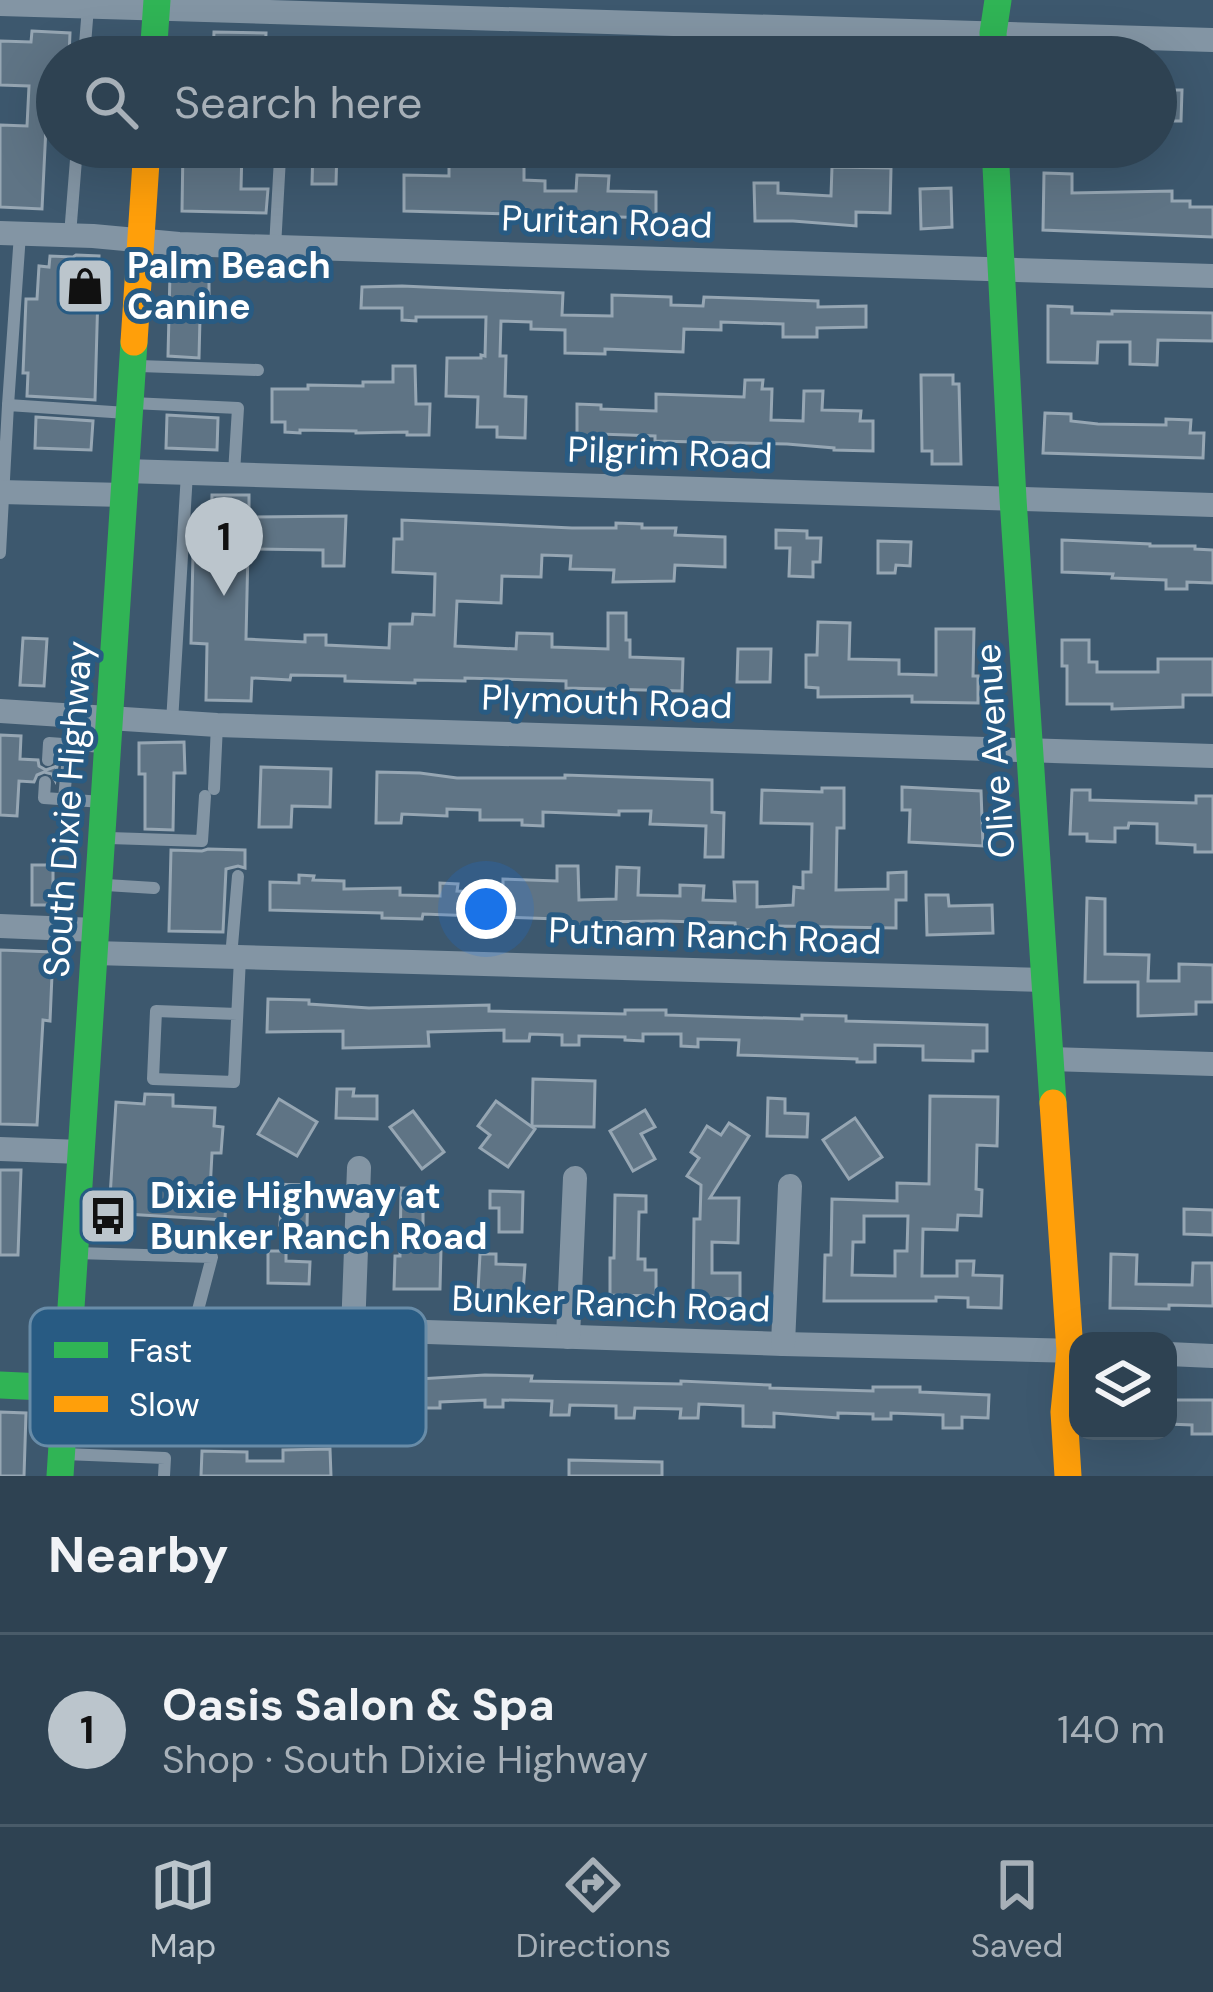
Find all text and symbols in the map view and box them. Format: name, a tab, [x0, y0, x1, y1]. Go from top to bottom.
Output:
search box	[36, 36, 1177, 168]
icon: search	[78, 69, 144, 135]
text: Search here	[174, 73, 422, 132]
street label: Puritan Road	[501, 194, 713, 249]
place label: Palm Beach Canine	[127, 242, 331, 330]
shop icon: Palm Beach Canine	[54, 255, 116, 317]
street label: Pilgrim Road	[567, 425, 773, 480]
pin: 1	[185, 497, 263, 596]
street label: South Dixie Highway	[32, 639, 103, 979]
street label: Olive Avenue	[964, 642, 1025, 860]
street label: Plymouth Road	[481, 674, 733, 729]
your location	[456, 879, 516, 939]
street label: Putnam Ranch Road	[548, 906, 882, 965]
place label: Dixie Highway at Bunker Ranch Road	[150, 1172, 488, 1260]
bus stop icon: Dixie Highway at Bunker Ranch Road	[77, 1185, 139, 1247]
street label: Bunker Ranch Road	[451, 1274, 771, 1333]
legend	[30, 1308, 426, 1446]
text: Fast	[129, 1329, 192, 1372]
map controls	[1069, 1332, 1177, 1440]
button: layers	[1069, 1332, 1177, 1440]
text: Slow	[129, 1383, 200, 1426]
text: Nearby	[48, 1521, 229, 1588]
text: Oasis Salon & Spa	[162, 1675, 555, 1734]
text: 1	[80, 1704, 94, 1755]
text: 140 m	[1057, 1704, 1165, 1755]
text: Shop · South Dixie Highway	[162, 1734, 648, 1785]
tab: Map	[150, 1852, 216, 1967]
tab: Directions	[516, 1852, 671, 1967]
tab: Saved	[971, 1852, 1063, 1967]

